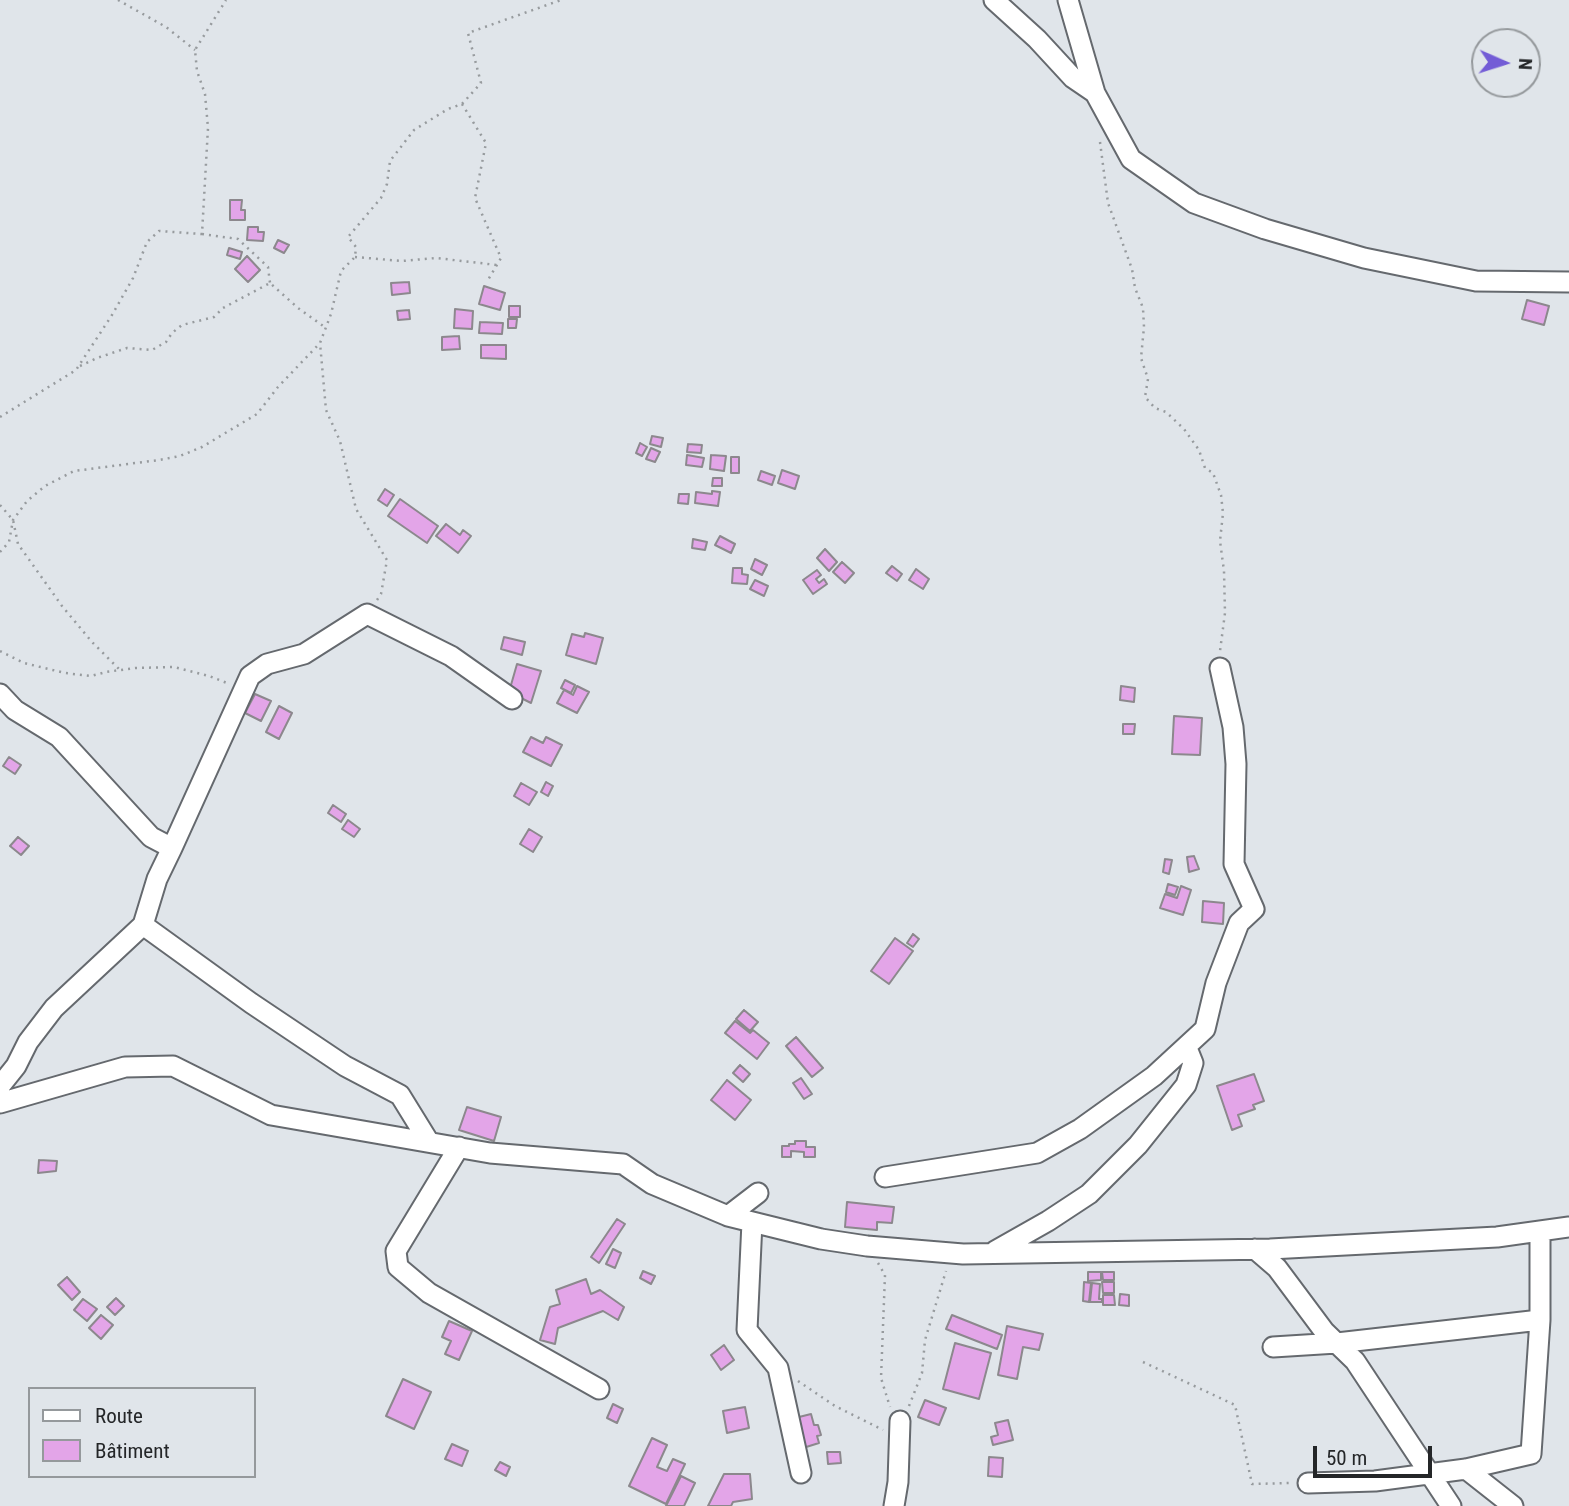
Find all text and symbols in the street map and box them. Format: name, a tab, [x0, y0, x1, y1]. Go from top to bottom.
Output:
north arrow	[1471, 28, 1541, 98]
text: N	[1514, 58, 1537, 70]
legend	[28, 1387, 256, 1478]
text: Route	[95, 1404, 143, 1428]
scale bar	[1317, 1432, 1436, 1476]
text: Bâtiment	[95, 1439, 170, 1463]
text: 50 m	[1326, 1446, 1367, 1470]

